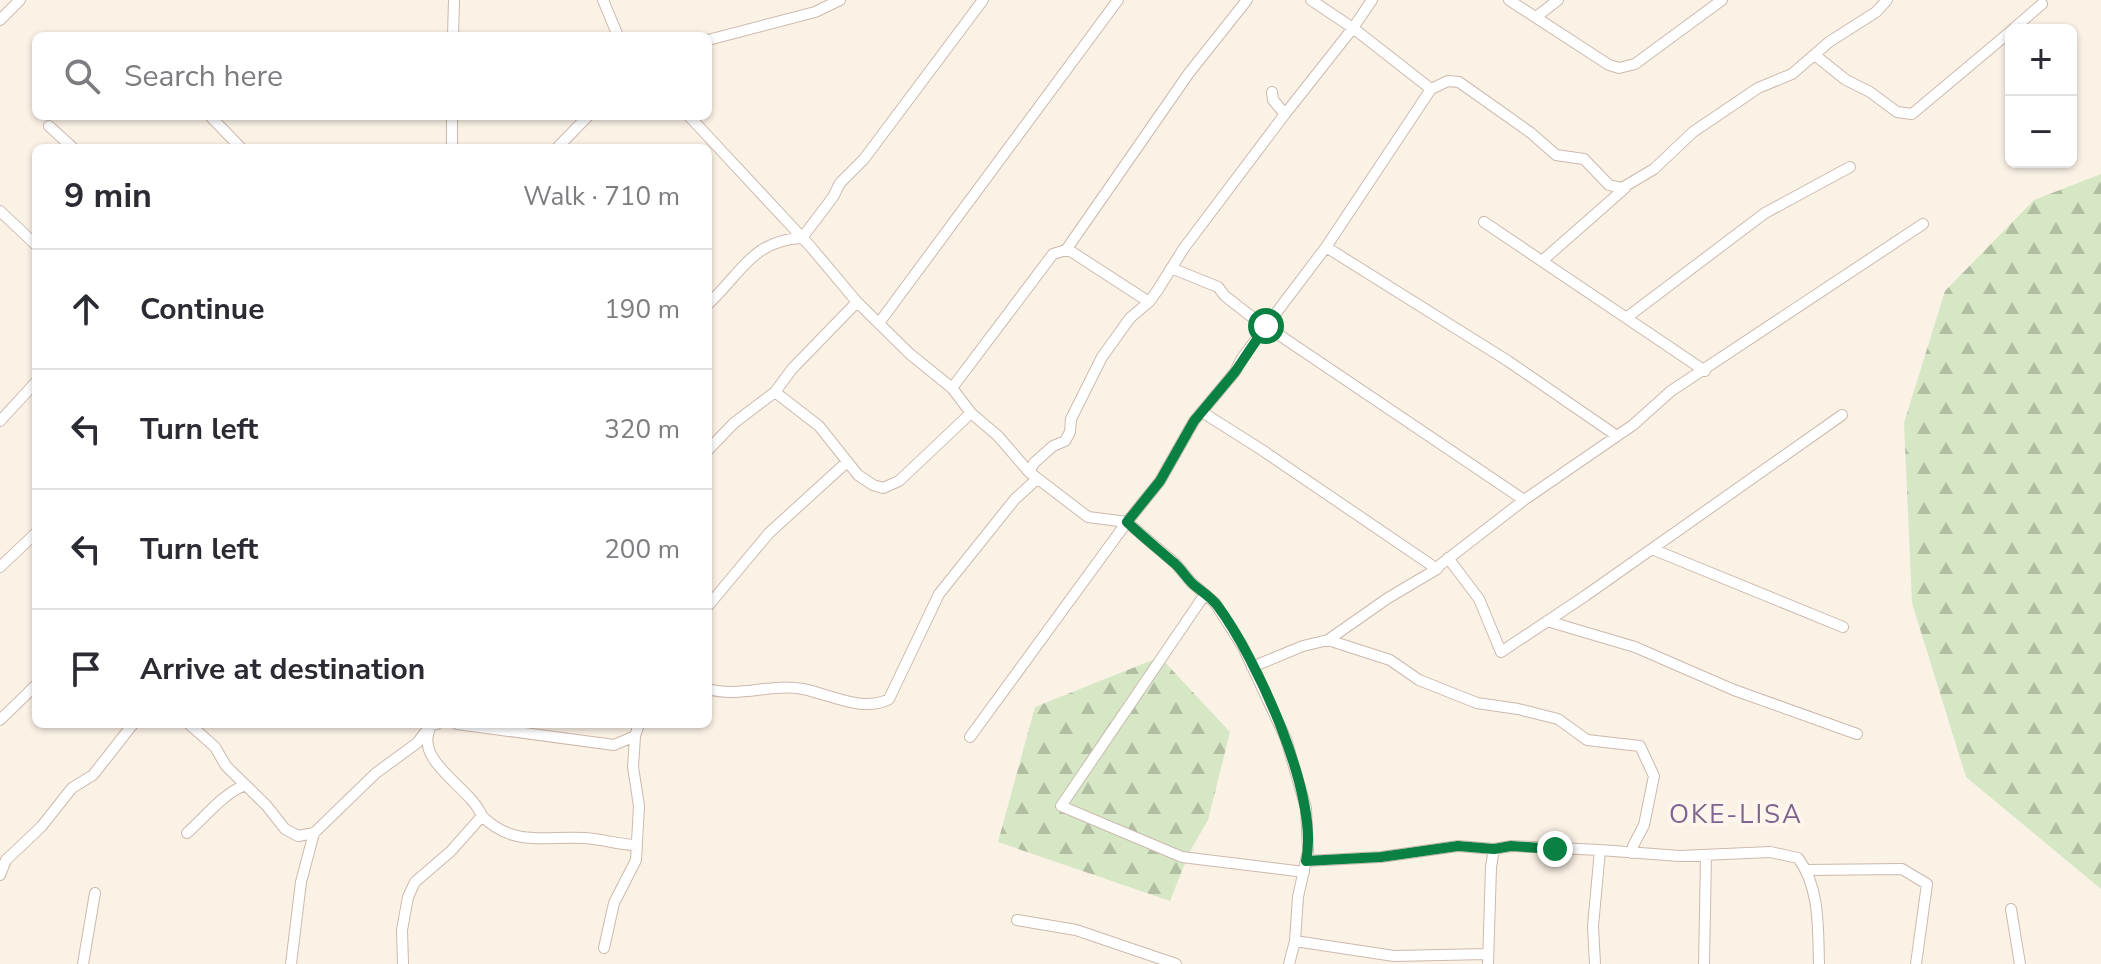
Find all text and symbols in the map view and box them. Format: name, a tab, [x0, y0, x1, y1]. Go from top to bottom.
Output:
map controls	[2005, 24, 2077, 168]
button: +	[2005, 24, 2077, 96]
search box	[32, 32, 712, 120]
icon: search	[60, 54, 104, 98]
text: Search here	[124, 56, 283, 97]
button: −	[2005, 96, 2077, 168]
text: 9 min	[64, 173, 152, 219]
text: Walk · 710 m	[523, 179, 680, 214]
icon: ahead	[64, 287, 108, 331]
text: Continue	[140, 289, 265, 330]
text: 190 m	[604, 292, 680, 327]
route start	[1248, 308, 1284, 344]
icon: left	[64, 407, 108, 451]
text: Turn left	[140, 409, 258, 450]
text: 320 m	[604, 412, 680, 447]
icon: left	[64, 527, 108, 571]
text: Turn left	[140, 529, 258, 570]
text: 200 m	[604, 532, 680, 567]
icon: arrive	[64, 647, 108, 691]
text: Arrive at destination	[140, 649, 425, 690]
district label: OKE-LISA	[1669, 797, 1803, 832]
route end	[1537, 831, 1573, 867]

